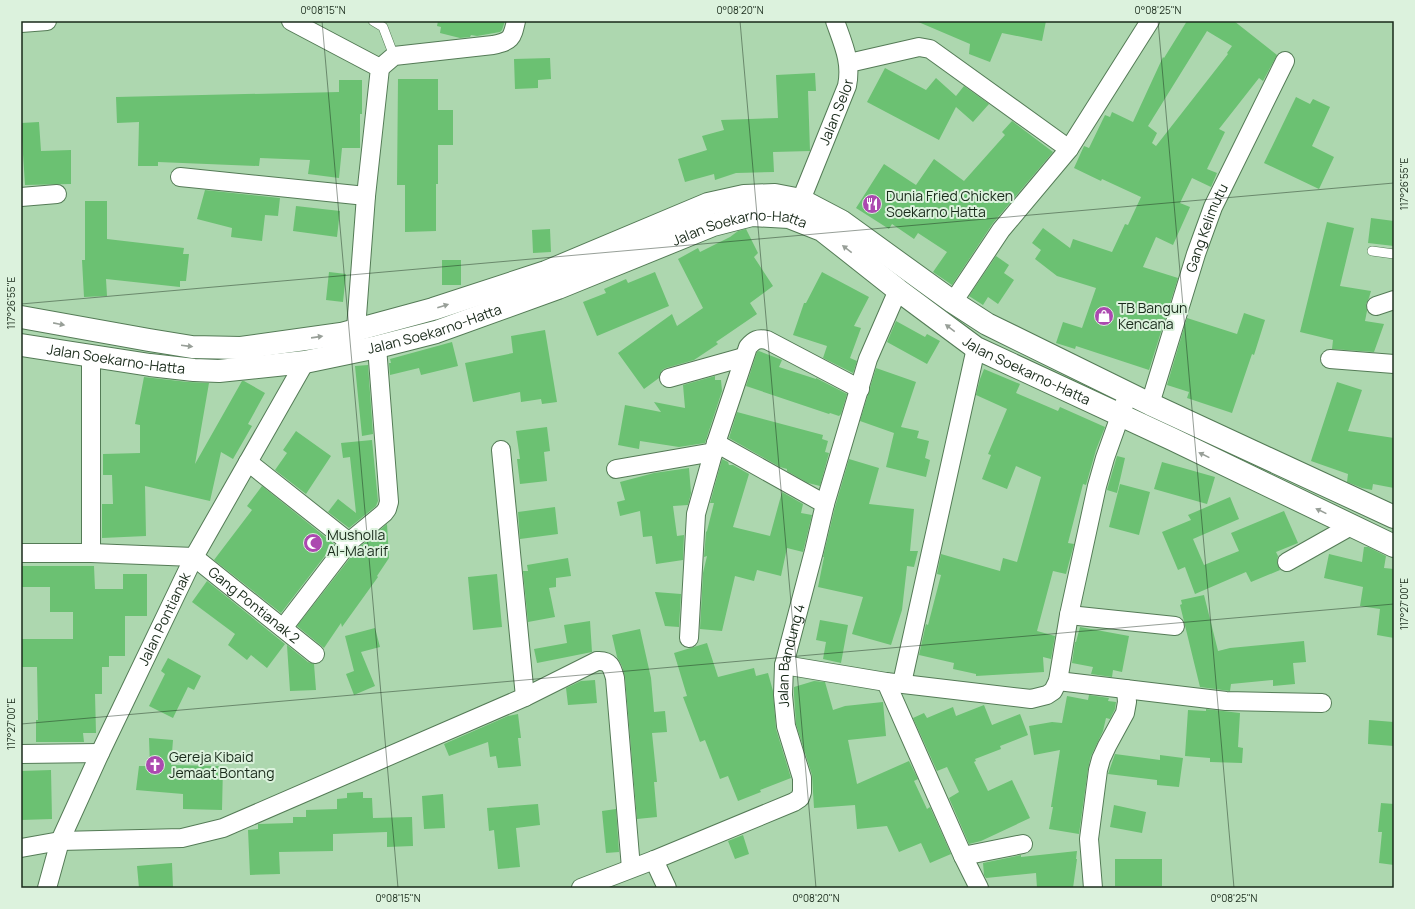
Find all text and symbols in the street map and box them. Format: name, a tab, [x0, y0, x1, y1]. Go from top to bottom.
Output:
text: 0°08'15"N	[300, 3, 346, 17]
text: 0°08'20"N	[716, 3, 764, 17]
text: 0°08'25"N	[1135, 3, 1182, 17]
street label: Jalan Selor	[814, 78, 857, 148]
text: 117°26'55"E	[1397, 157, 1411, 210]
street label: Gang Kelimutu	[1181, 180, 1232, 275]
place label: Dunia Fried Chicken Soekarno Hatta	[886, 186, 1013, 221]
restaurant icon: Dunia Fried Chicken Soekarno Hatta	[861, 193, 883, 215]
street label: Jalan Soekarno-Hatta	[669, 205, 810, 250]
one-way arrow	[841, 245, 852, 254]
text: 117°26'55"E	[4, 276, 18, 329]
place label: TB Bangun Kencana	[1118, 298, 1187, 333]
street label: Jalan Soekarno-Hatta	[366, 299, 504, 358]
one-way arrow	[437, 303, 449, 309]
shop icon: TB Bangun Kencana	[1093, 305, 1115, 327]
one-way arrow	[53, 322, 65, 328]
one-way arrow	[945, 325, 955, 333]
street label: Jalan Soekarno-Hatta	[959, 331, 1094, 409]
one-way arrow	[311, 334, 323, 340]
street label: Jalan Soekarno-Hatta	[46, 339, 186, 378]
one-way arrow	[181, 343, 194, 349]
one-way arrow	[1198, 452, 1210, 458]
one-way arrow	[1315, 508, 1327, 514]
place label: Musholla Al-Ma'arif	[327, 525, 388, 560]
mosque icon: Musholla Al-Ma'arif	[302, 532, 324, 554]
street label: Gang Pontianak 2	[204, 562, 304, 647]
street label: Jalan Pontianak	[133, 568, 195, 669]
text: 117°27'00"E	[1397, 578, 1411, 630]
street label: Jalan Bandung 4	[773, 602, 809, 708]
text: 117°27'00"E	[4, 698, 18, 750]
place label: Gereja Kibaid Jemaat Bontang	[169, 747, 274, 782]
church icon: Gereja Kibaid Jemaat Bontang	[144, 754, 166, 776]
text: 0°08'15"N	[375, 891, 421, 905]
text: 0°08'20"N	[792, 891, 840, 905]
text: 0°08'25"N	[1211, 891, 1258, 905]

